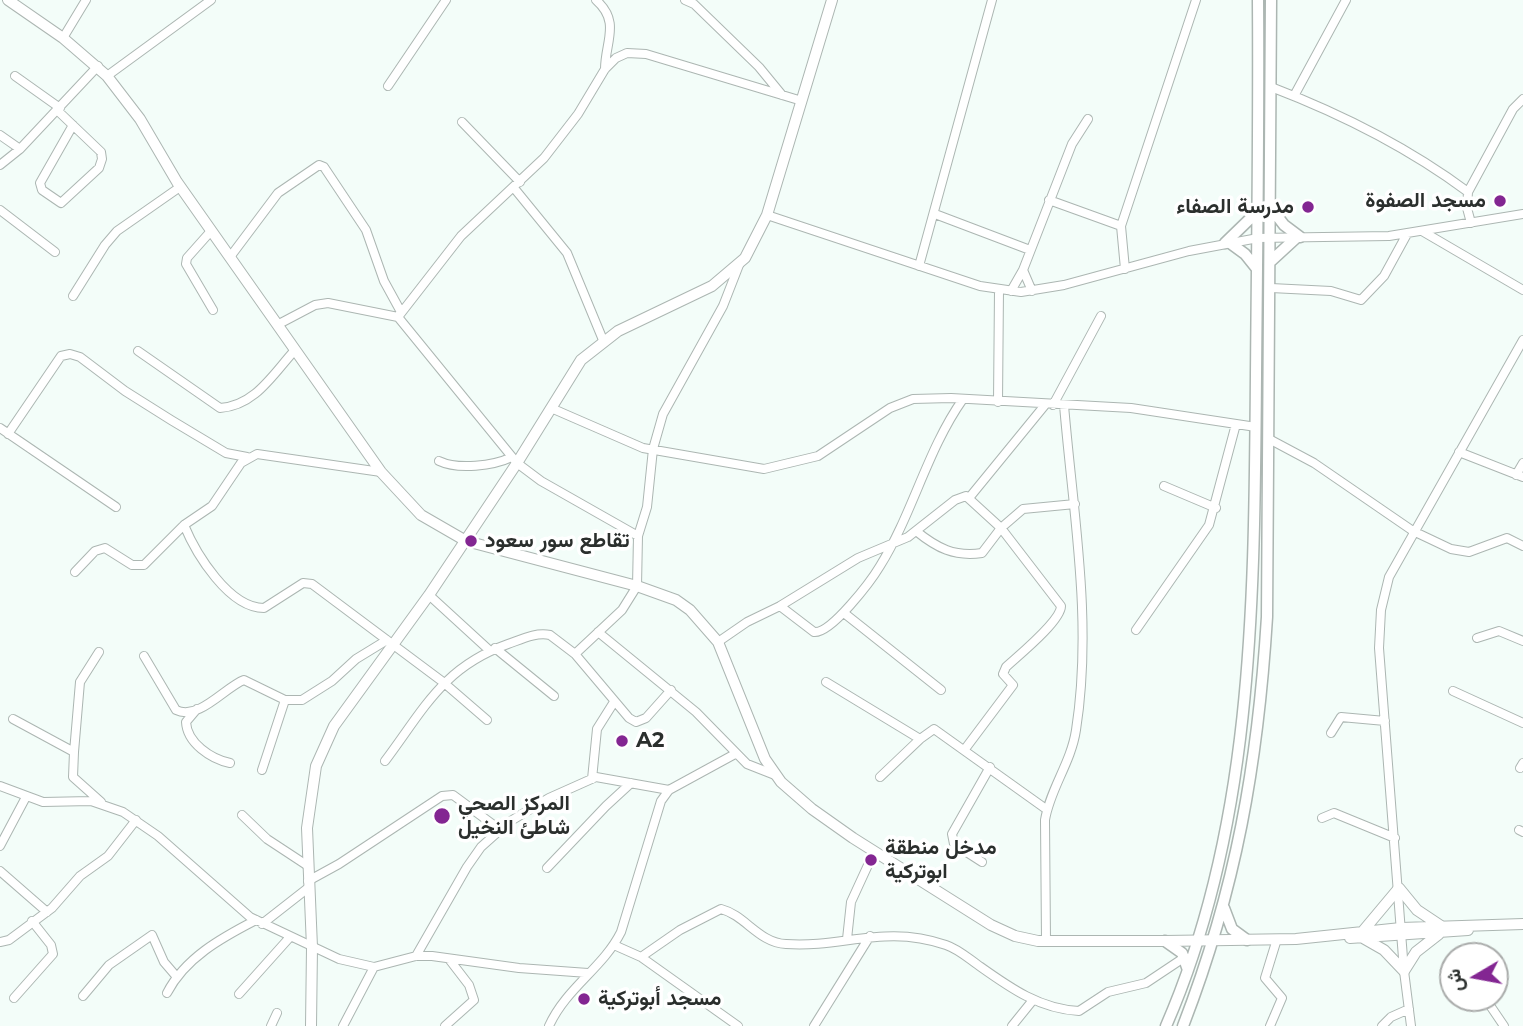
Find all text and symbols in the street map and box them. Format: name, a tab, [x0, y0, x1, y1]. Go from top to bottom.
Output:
place label: مسجد الصفوة	[1365, 188, 1486, 214]
marker: مسجد الصفوة	[1492, 193, 1508, 209]
place label: مدرسة الصفاء	[1176, 194, 1294, 220]
marker: مدرسة الصفاء	[1300, 199, 1316, 215]
place label: تقاطع سور سعود	[485, 528, 630, 554]
marker: تقاطع سور سعود	[463, 533, 479, 549]
place label: A2	[636, 728, 664, 754]
marker: A2	[614, 733, 630, 749]
place label: المركز الصحي شاطئ النخيل	[458, 791, 570, 841]
marker: المركز الصحي شاطئ النخيل	[432, 806, 452, 826]
place label: مدخل منطقة ابوتركية	[885, 835, 997, 885]
marker: مدخل منطقة ابوتركية	[863, 852, 879, 868]
north arrow	[1439, 942, 1509, 1012]
text: ش	[1441, 967, 1468, 994]
place label: مسجد أبوتركية	[598, 986, 721, 1012]
marker: مسجد أبوتركية	[576, 991, 592, 1007]

